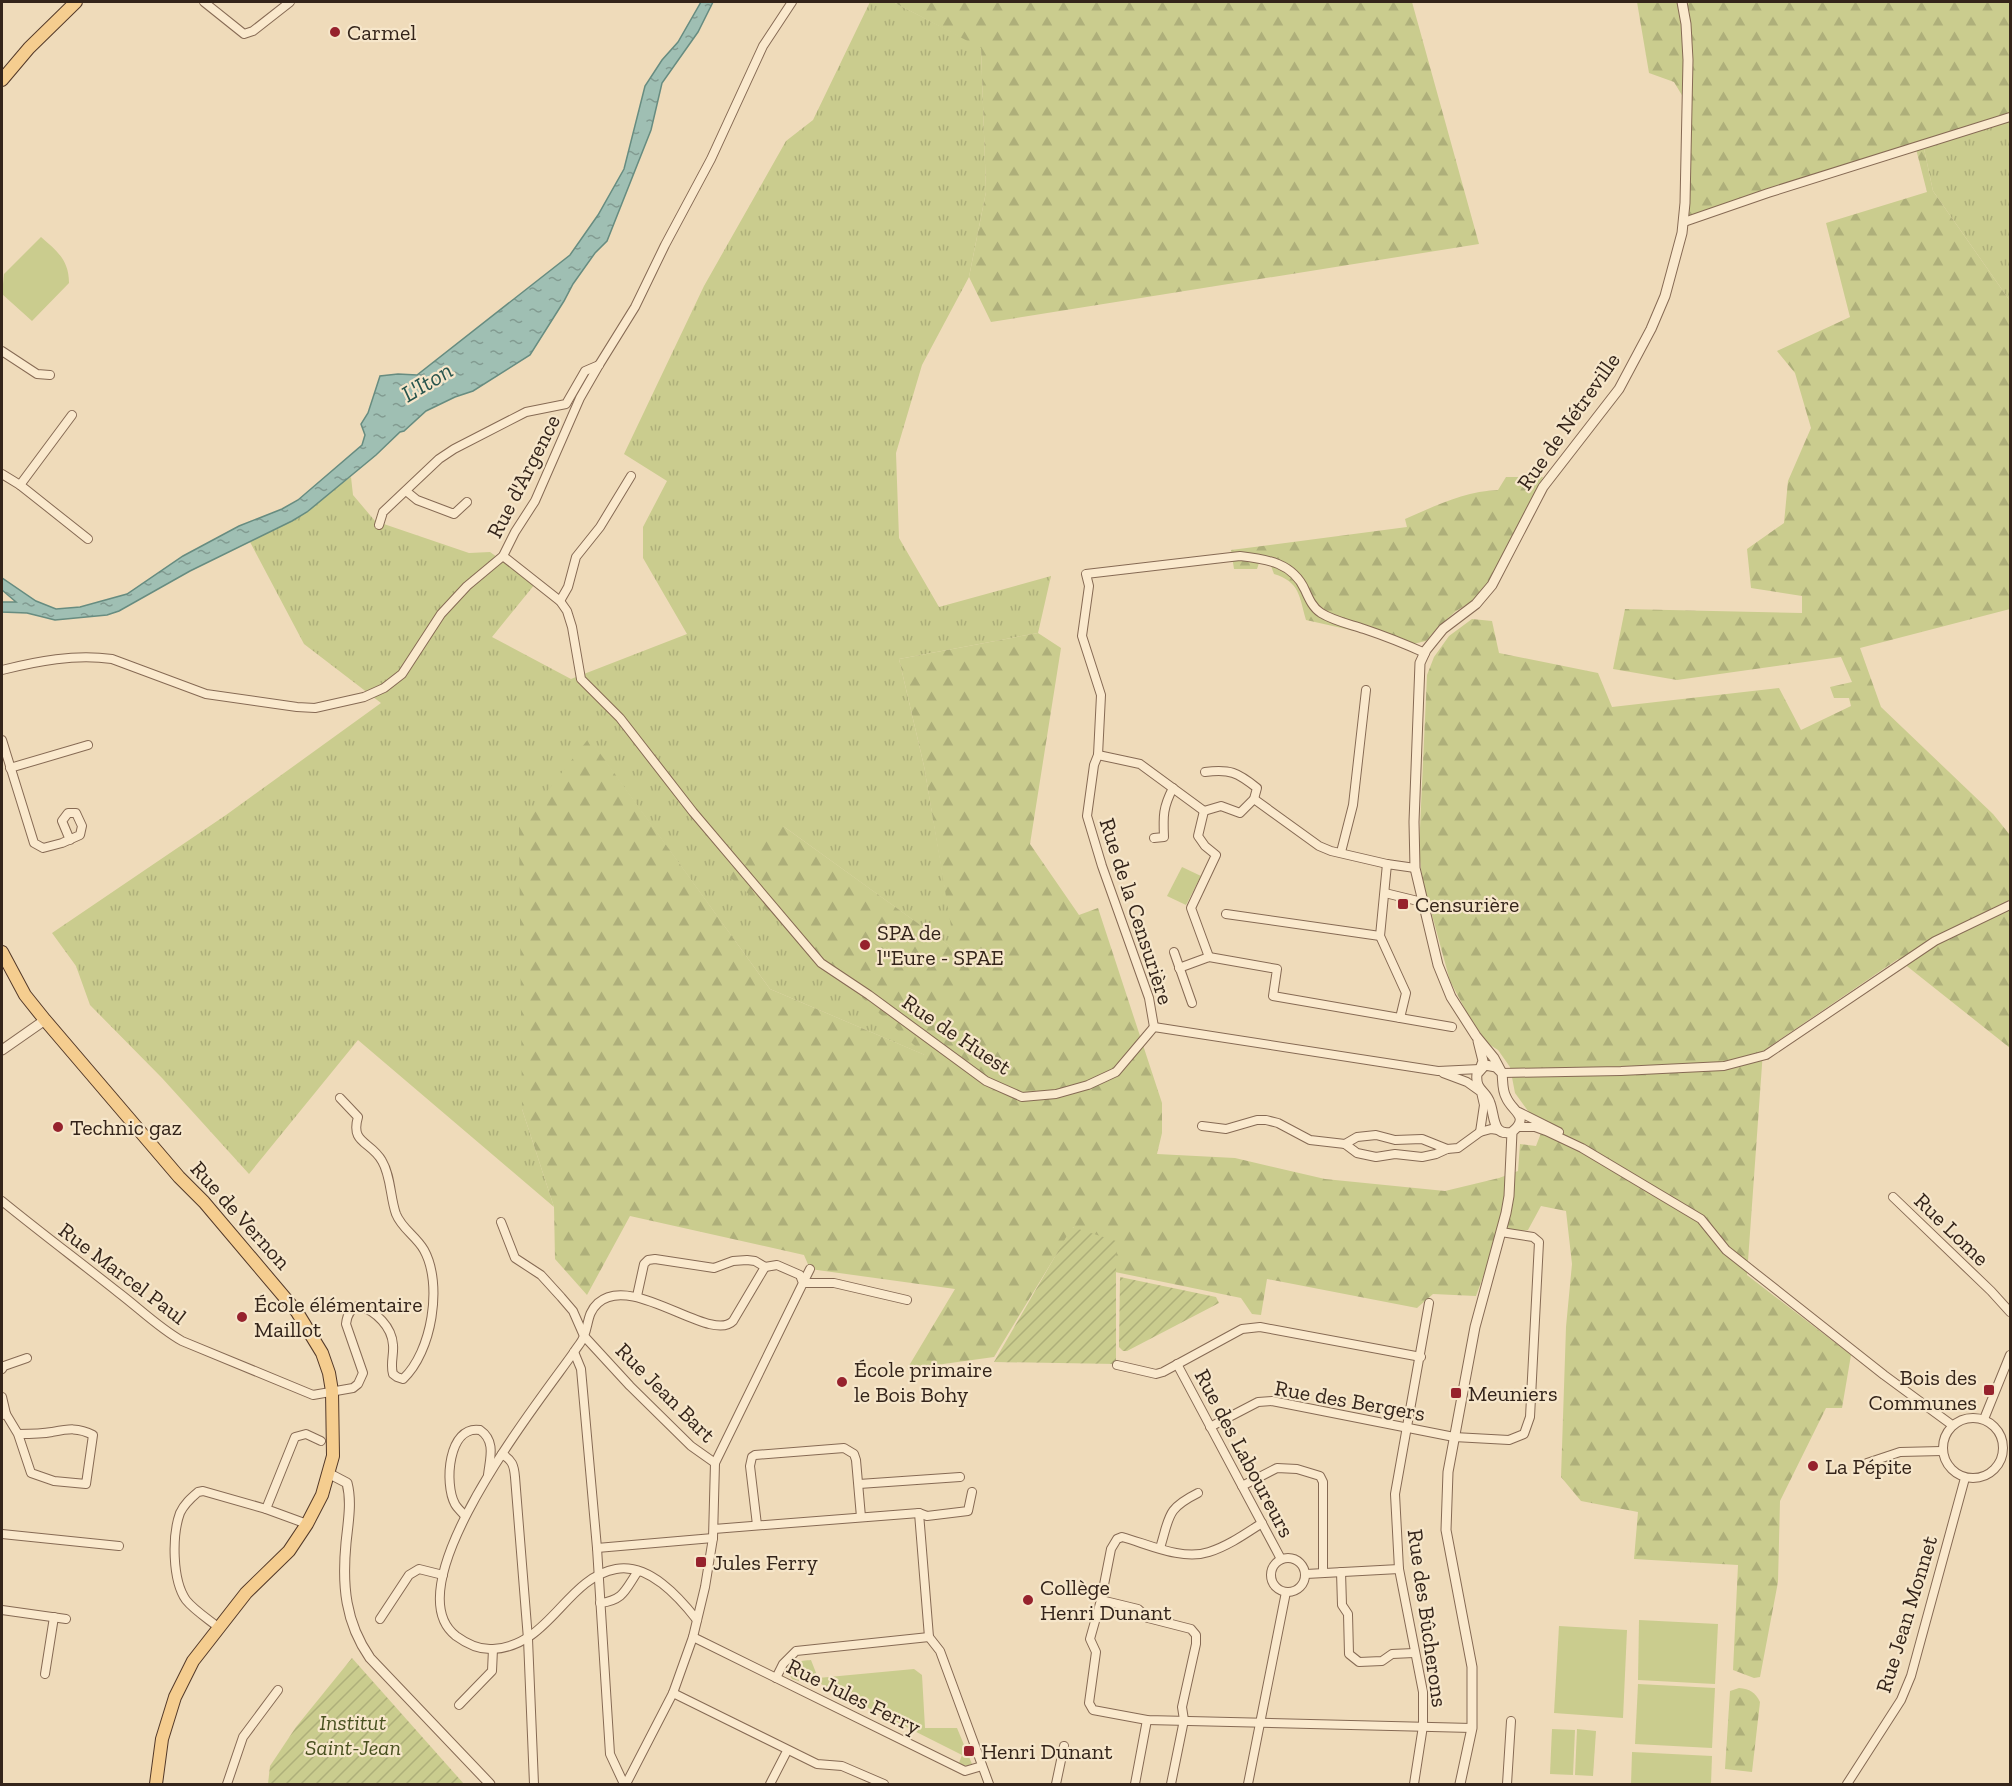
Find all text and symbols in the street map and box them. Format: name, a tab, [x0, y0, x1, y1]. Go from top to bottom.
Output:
place label: Carmel	[347, 19, 416, 46]
marker: Carmel	[328, 25, 342, 39]
street label: Rue de Nétreville	[1511, 347, 1626, 495]
water label: L'Iton	[396, 355, 458, 408]
street label: Rue d'Argence	[481, 410, 566, 542]
street label: Rue de la Censurière	[1094, 814, 1179, 1008]
place label: Censurière	[1415, 891, 1519, 918]
marker: Censurière	[1396, 897, 1410, 911]
place label: SPA de l"Eure - SPAE	[877, 919, 1004, 971]
marker: SPA de l"Eure - SPAE	[858, 938, 872, 952]
street label: Rue de Huest	[897, 988, 1017, 1081]
place label: Technic gaz	[70, 1114, 182, 1141]
marker: Technic gaz	[51, 1120, 65, 1134]
street label: Rue de Vernon	[185, 1155, 297, 1275]
street label: Rue Lome	[1909, 1187, 1995, 1272]
street label: Rue Marcel Paul	[53, 1217, 192, 1330]
place label: École élémentaire Maillot	[254, 1291, 423, 1343]
marker: École élémentaire Maillot	[235, 1310, 249, 1324]
street label: Rue Jean Bart	[610, 1337, 722, 1449]
place label: École primaire le Bois Bohy	[854, 1356, 992, 1408]
street label: Rue des Laboureurs	[1189, 1364, 1300, 1542]
place label: Bois des Communes	[1869, 1364, 1977, 1416]
street label: Rue des Bergers	[1273, 1374, 1427, 1427]
marker: École primaire le Bois Bohy	[835, 1375, 849, 1389]
place label: Meuniers	[1468, 1380, 1558, 1407]
marker: Bois des Communes	[1982, 1383, 1996, 1397]
marker: Meuniers	[1449, 1386, 1463, 1400]
place label: La Pépite	[1825, 1453, 1912, 1480]
marker: La Pépite	[1806, 1459, 1820, 1473]
street label: Rue des Bûcherons	[1402, 1527, 1453, 1709]
street label: Rue Jean Monnet	[1870, 1532, 1943, 1696]
place label: Jules Ferry	[713, 1549, 818, 1576]
marker: Jules Ferry	[694, 1555, 708, 1569]
place label: Collège Henri Dunant	[1040, 1574, 1172, 1626]
marker: Collège Henri Dunant	[1021, 1593, 1035, 1607]
street label: Rue Jules Ferry	[782, 1652, 926, 1741]
park label: Institut Saint-Jean	[305, 1709, 401, 1761]
place label: Henri Dunant	[981, 1738, 1113, 1765]
marker: Henri Dunant	[962, 1744, 976, 1758]

